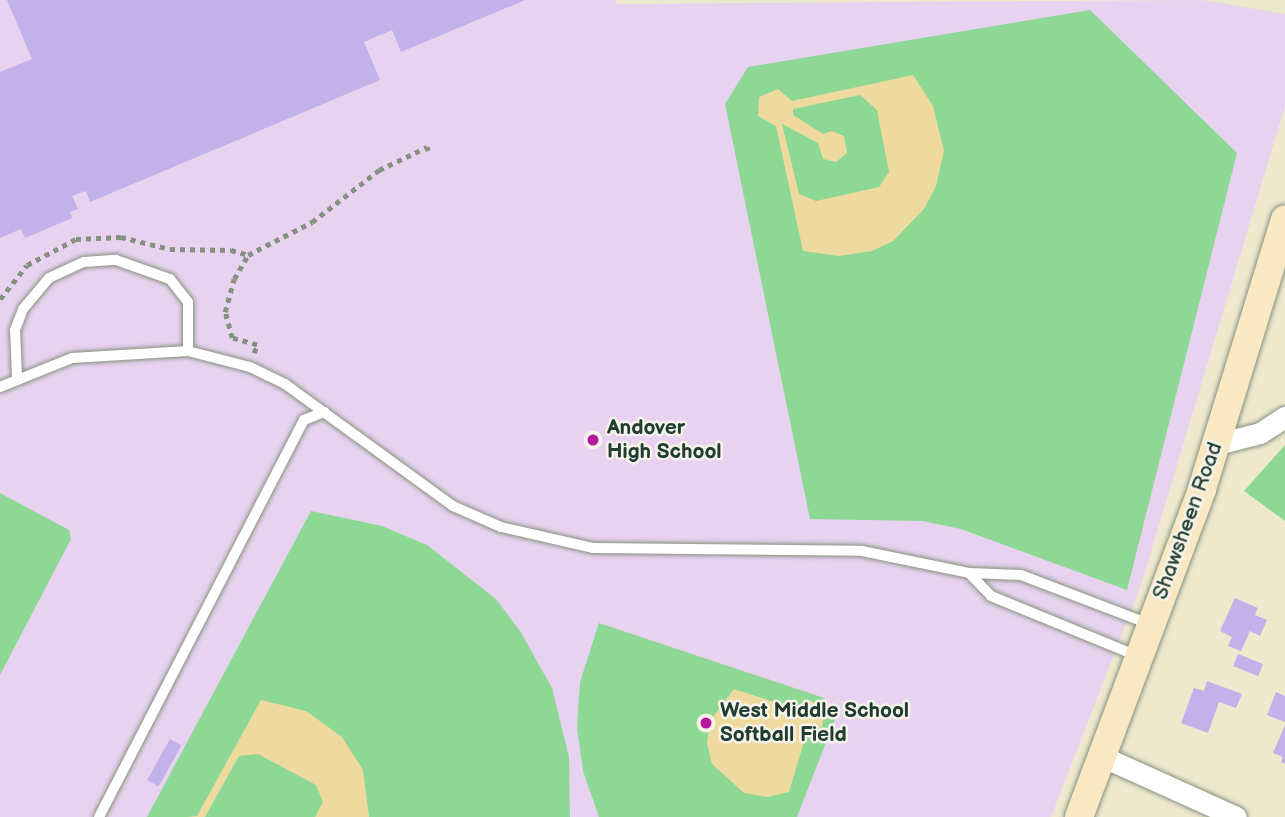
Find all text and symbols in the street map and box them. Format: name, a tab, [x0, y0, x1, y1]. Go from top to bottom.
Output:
place label: Andover High School	[607, 415, 722, 465]
marker: Andover High School	[585, 432, 601, 448]
street label: Shawsheen Road	[1148, 439, 1228, 603]
place label: West Middle School Softball Field	[720, 698, 909, 748]
marker: West Middle School Softball Field	[698, 715, 714, 731]

